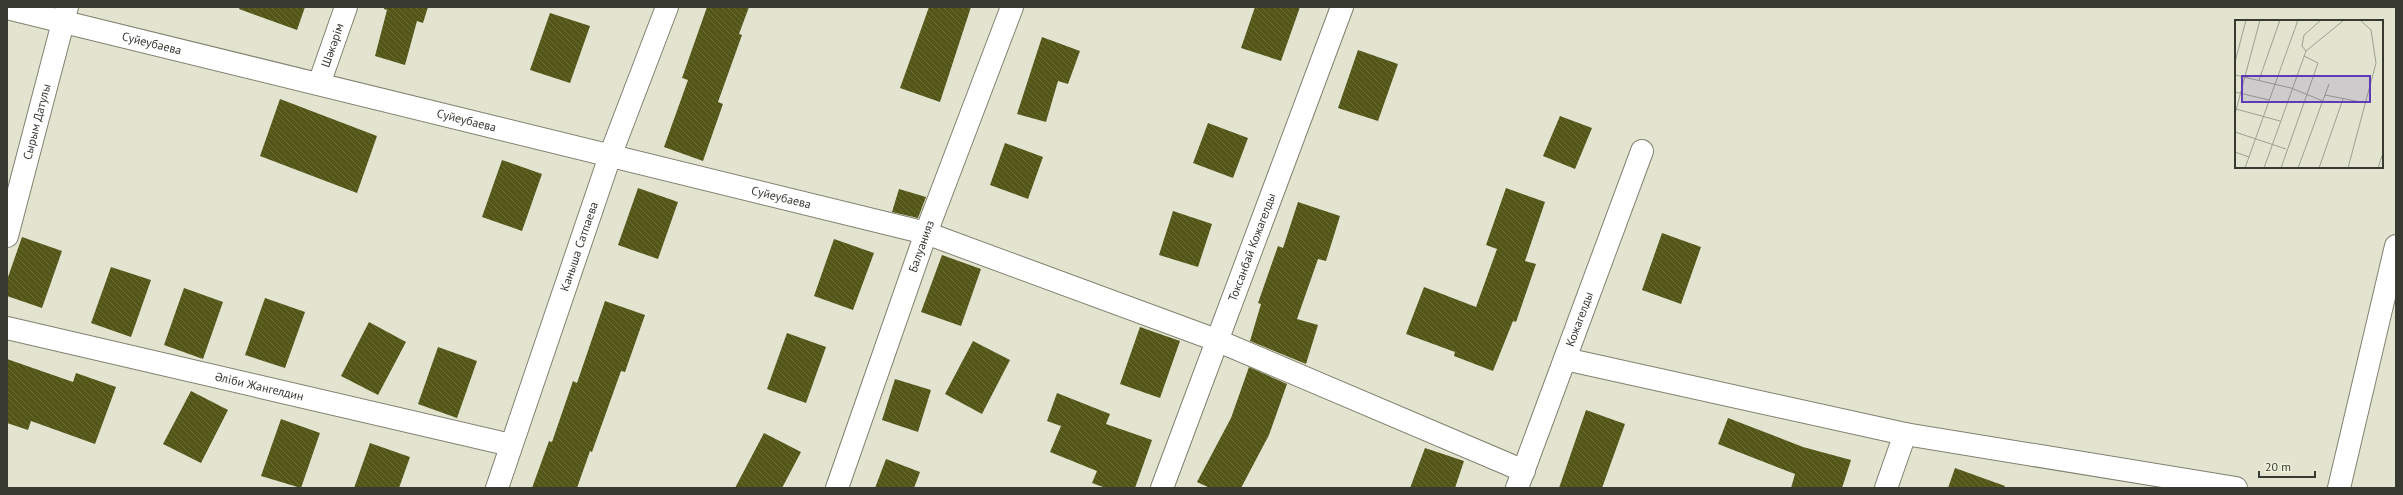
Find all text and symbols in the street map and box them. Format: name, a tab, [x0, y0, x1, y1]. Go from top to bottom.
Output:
inset map	[2235, 20, 2383, 168]
street label: Шәкәрім	[317, 21, 347, 69]
street label: Суйеубаева	[120, 28, 183, 57]
street label: Сырым Датулы	[19, 82, 54, 161]
street label: Суйеубаева	[435, 105, 498, 135]
street label: Суйеубаева	[750, 183, 813, 212]
street label: Токсанбай Кожагелды	[1225, 191, 1279, 303]
street label: Каныша Сатпаева	[556, 200, 601, 293]
street label: Балуанияз	[905, 218, 937, 274]
street label: Кожагелды	[1562, 290, 1596, 349]
street label: Әліби Жангелдин	[214, 369, 305, 404]
scale bar	[2259, 453, 2315, 479]
text: 20 m	[2265, 459, 2291, 474]

